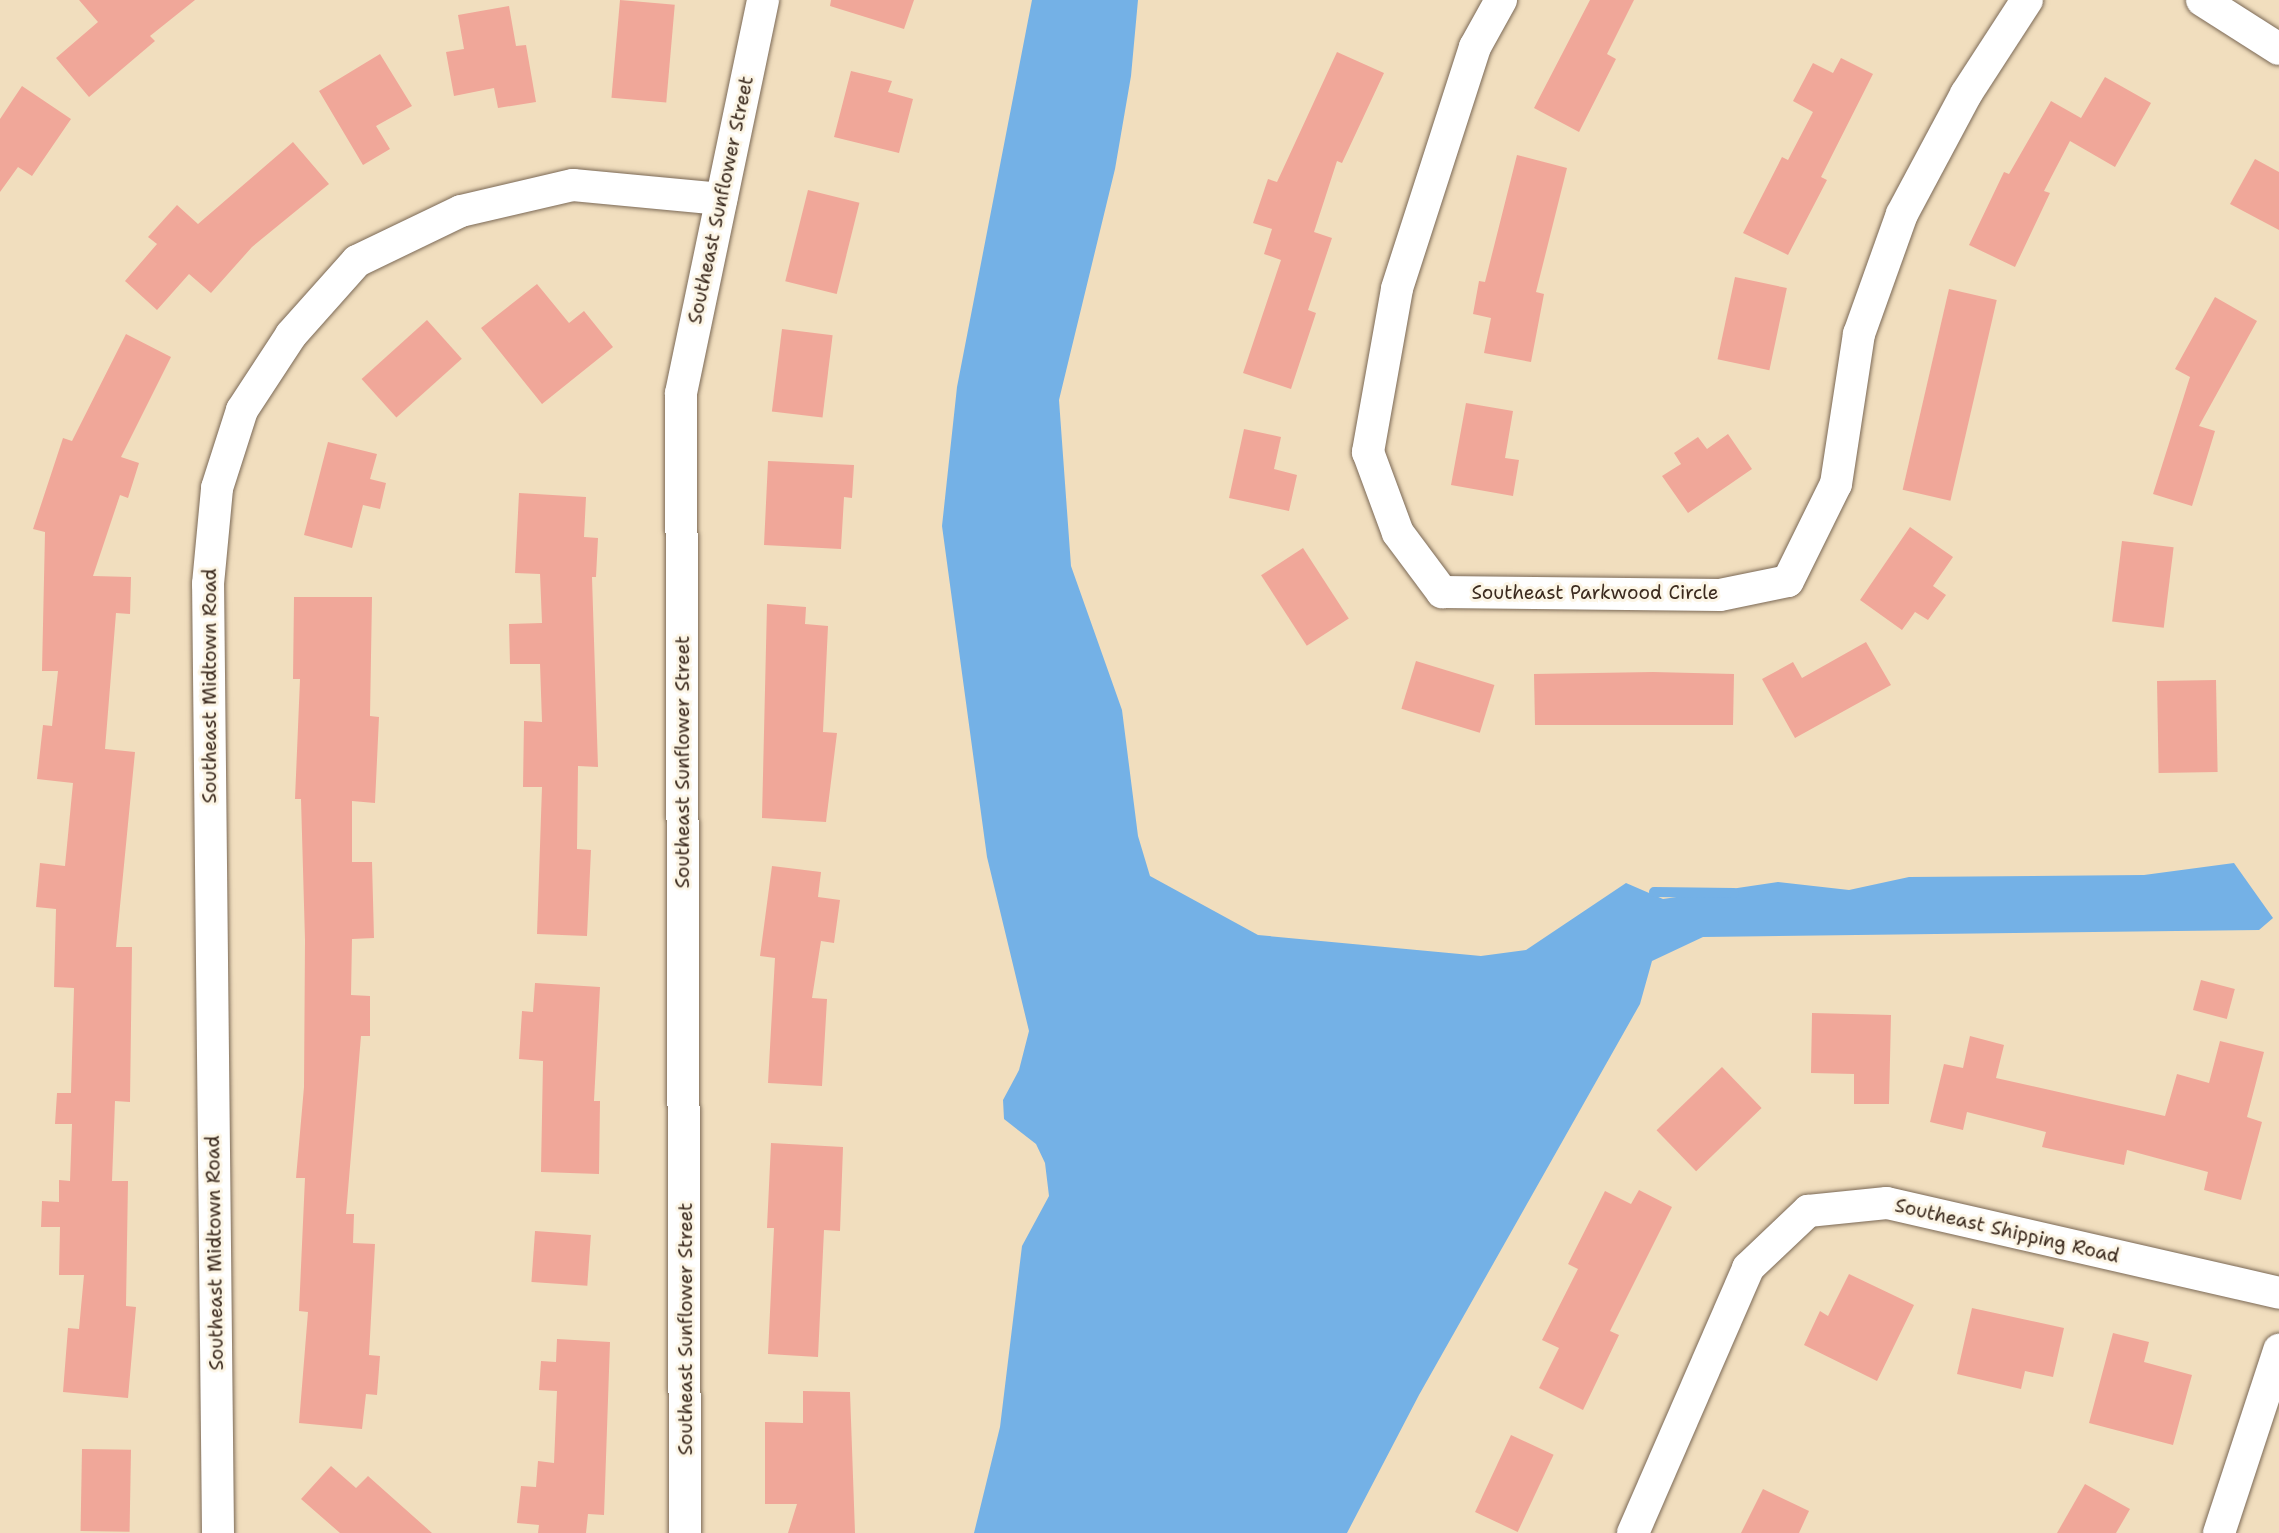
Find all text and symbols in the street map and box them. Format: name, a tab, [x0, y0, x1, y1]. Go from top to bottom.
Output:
street label: Southeast Sunflower Street	[684, 74, 758, 326]
street label: Southeast Midtown Road	[199, 568, 221, 804]
street label: Southeast Parkwood Circle	[1472, 582, 1718, 604]
street label: Southeast Sunflower Street	[672, 636, 694, 888]
street label: Southeast Midtown Road	[202, 1135, 228, 1371]
street label: Southeast Shipping Road	[1893, 1194, 2121, 1268]
street label: Southeast Sunflower Street	[675, 1203, 697, 1455]

